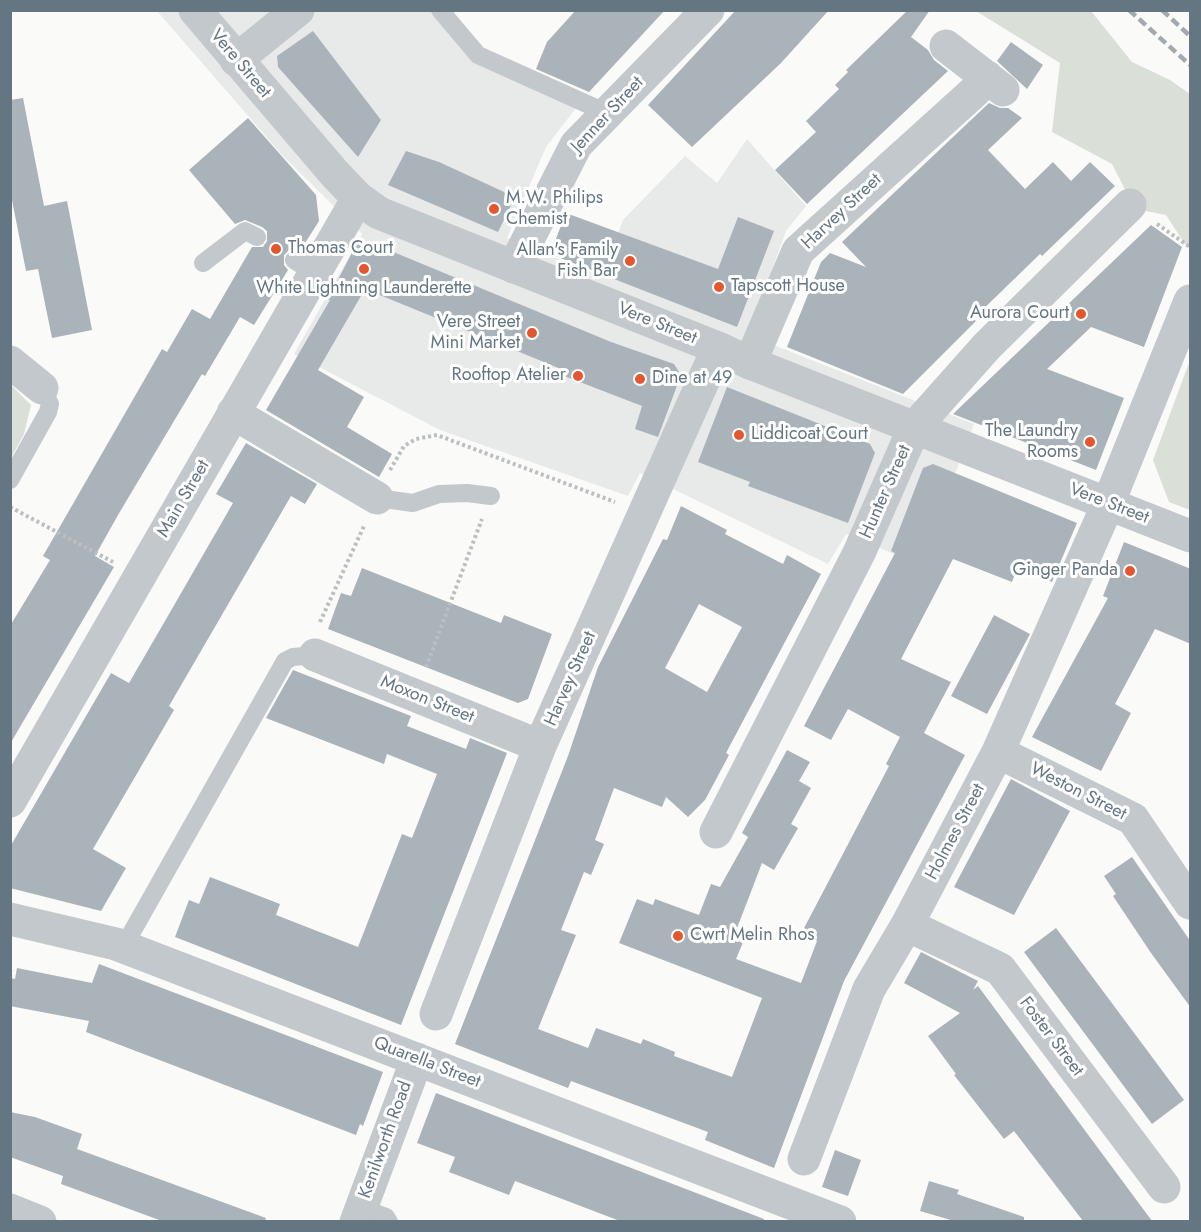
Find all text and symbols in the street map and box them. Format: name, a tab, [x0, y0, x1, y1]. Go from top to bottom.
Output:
street label: Vere Street	[205, 25, 275, 103]
street label: Jenner Street	[567, 72, 649, 158]
street label: Harvey Street	[798, 170, 886, 254]
place label: M.W. Philips Chemist	[506, 188, 603, 230]
marker: M.W. Philips Chemist	[487, 202, 501, 216]
place label: Thomas Court	[288, 238, 393, 260]
place label: Allan's Family Fish Bar	[516, 240, 618, 282]
marker: Thomas Court	[269, 242, 283, 256]
marker: Allan's Family Fish Bar	[623, 254, 637, 268]
marker: White Lightning Launderette	[357, 262, 371, 276]
place label: Tapscott House	[731, 276, 845, 298]
place label: White Lightning Launderette	[256, 278, 472, 300]
marker: Tapscott House	[712, 280, 726, 294]
street label: Vere Street	[614, 298, 700, 350]
place label: Aurora Court	[970, 303, 1069, 325]
marker: Aurora Court	[1074, 307, 1088, 321]
place label: Vere Street Mini Market	[431, 312, 520, 354]
marker: Vere Street Mini Market	[525, 326, 539, 340]
place label: Rooftop Atelier	[452, 365, 566, 387]
place label: Dine at 49	[652, 368, 732, 390]
marker: Rooftop Atelier	[571, 369, 585, 383]
marker: Dine at 49	[633, 372, 647, 386]
place label: The Laundry Rooms	[985, 421, 1078, 464]
place label: Liddicoat Court	[751, 424, 868, 446]
marker: Liddicoat Court	[732, 428, 746, 442]
marker: The Laundry Rooms	[1083, 435, 1097, 449]
street label: Hunter Street	[856, 442, 916, 542]
street label: Main Street	[153, 456, 215, 542]
street label: Vere Street	[1066, 479, 1152, 529]
place label: Ginger Panda	[1012, 560, 1118, 582]
marker: Ginger Panda	[1123, 564, 1137, 578]
street label: Harvey Street	[541, 628, 601, 730]
street label: Moxon Street	[377, 671, 477, 729]
street label: Weston Street	[1026, 759, 1130, 825]
street label: Holmes Street	[922, 780, 990, 884]
place label: Cwrt Melin Rhos	[690, 925, 815, 947]
marker: Cwrt Melin Rhos	[671, 929, 685, 943]
street label: Foster Street	[1014, 993, 1088, 1081]
street label: Quarella Street	[370, 1033, 484, 1093]
street label: Kenilworth Road	[355, 1078, 417, 1202]

